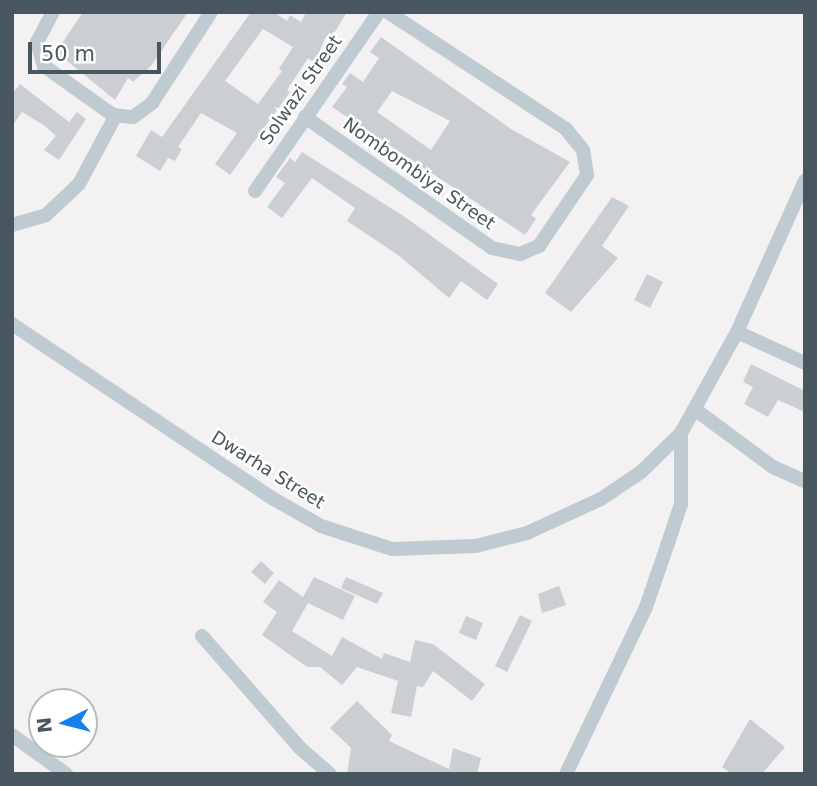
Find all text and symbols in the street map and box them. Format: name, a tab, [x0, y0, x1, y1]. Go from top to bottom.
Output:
scale bar	[32, 28, 164, 72]
street label: Solwazi Street	[255, 31, 347, 149]
text: 50 m	[41, 42, 95, 66]
street label: Nombombiya Street	[339, 113, 499, 235]
street label: Dwarha Street	[207, 427, 329, 513]
north arrow	[28, 688, 98, 758]
text: N	[32, 716, 56, 734]

